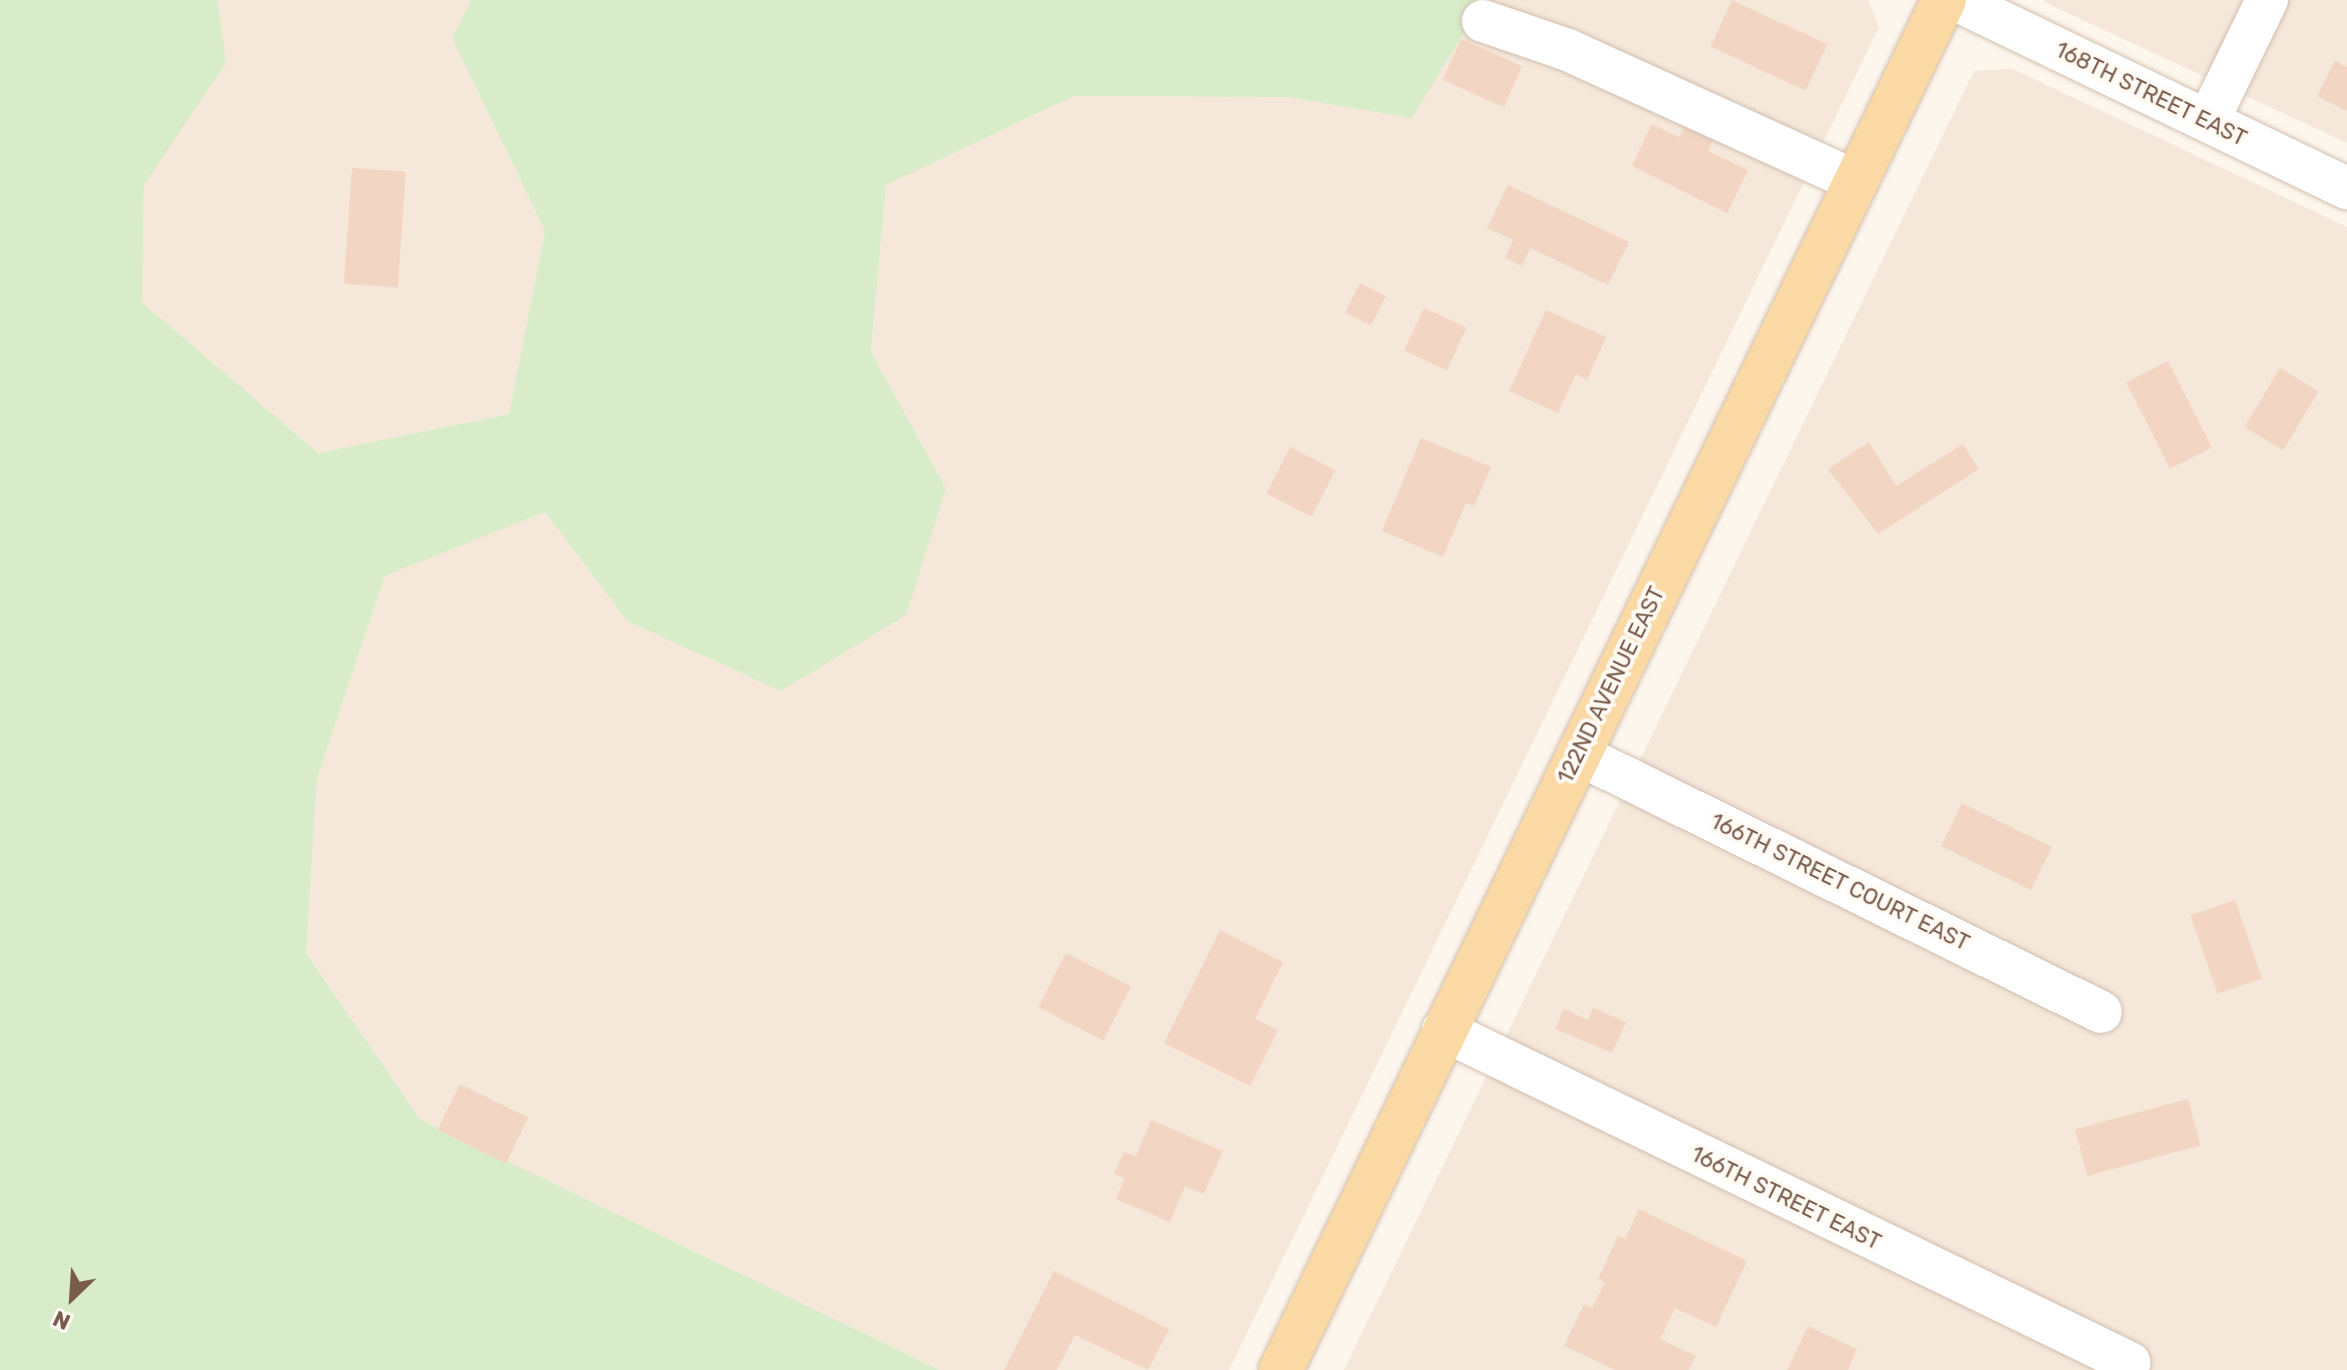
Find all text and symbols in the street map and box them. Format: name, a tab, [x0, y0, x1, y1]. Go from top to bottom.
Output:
street label: 168TH STREET EAST	[2051, 36, 2251, 152]
street label: 122ND AVENUE EAST	[1552, 582, 1670, 788]
street label: 166TH STREET COURT EAST	[1706, 808, 1974, 956]
street label: 166TH STREET EAST	[1687, 1140, 1885, 1256]
north arrow	[32, 1258, 112, 1338]
text: N	[49, 1305, 75, 1336]

